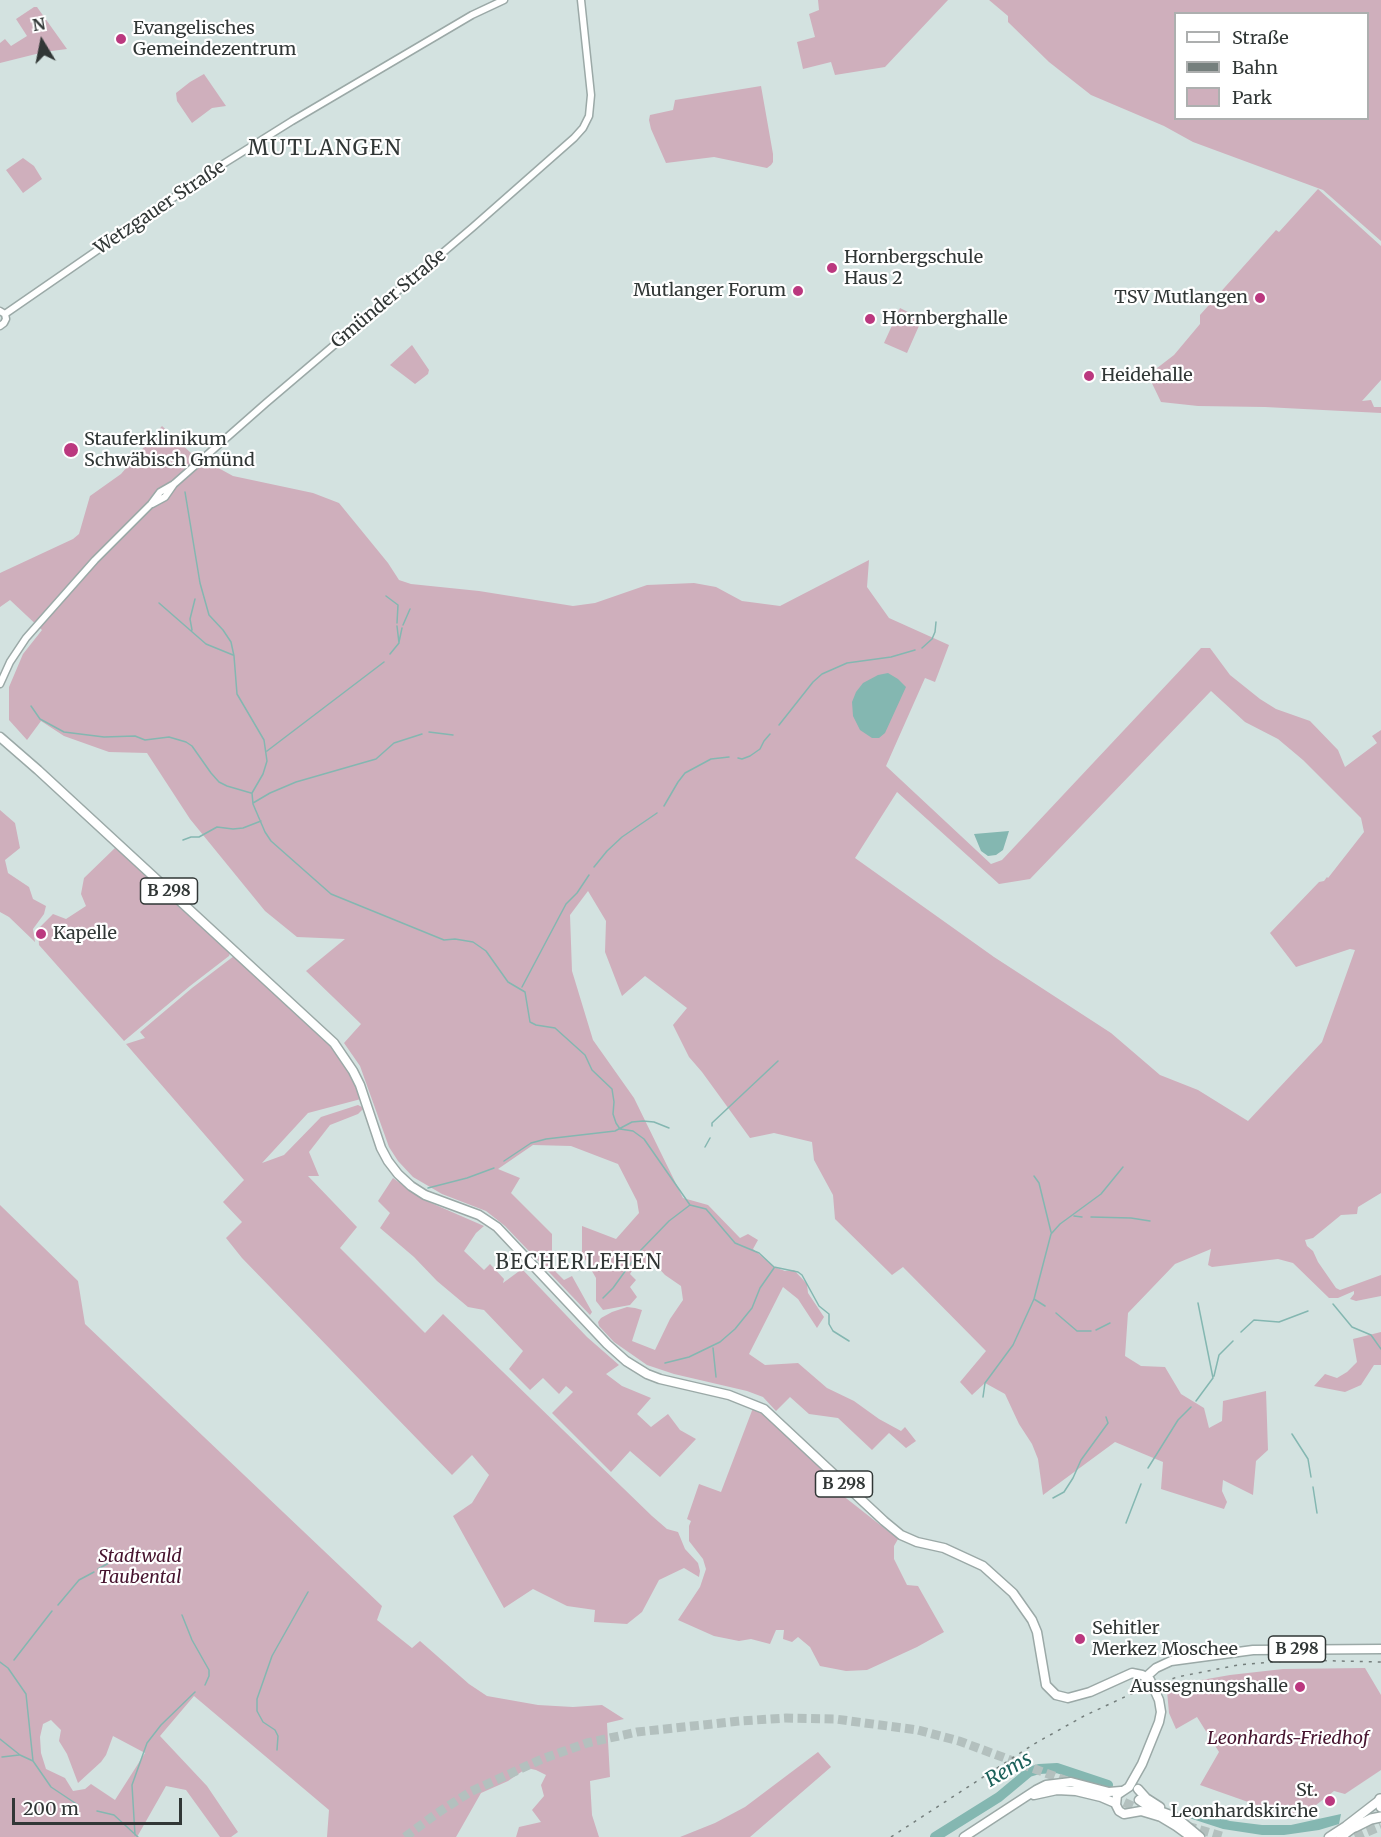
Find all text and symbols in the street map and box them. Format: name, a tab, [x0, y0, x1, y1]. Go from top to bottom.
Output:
north arrow	[12, 12, 72, 72]
legend	[1174, 12, 1369, 120]
text: N	[31, 13, 47, 35]
place label: Evangelisches Gemeindezentrum	[133, 18, 296, 60]
text: Straße	[1232, 26, 1289, 49]
marker: Evangelisches Gemeindezentrum	[114, 32, 128, 46]
text: Bahn	[1232, 56, 1278, 79]
text: Park	[1232, 86, 1272, 109]
district label: MUTLANGEN	[248, 136, 402, 162]
street label: Wetzgauer Straße	[91, 156, 229, 260]
street label: Gmünder Straße	[327, 245, 451, 353]
place label: Hornbergschule Haus 2	[844, 247, 983, 290]
marker: Hornbergschule Haus 2	[825, 261, 839, 275]
place label: Mutlanger Forum	[633, 280, 786, 302]
marker: Mutlanger Forum	[791, 284, 805, 298]
place label: TSV Mutlangen	[1114, 287, 1248, 309]
marker: TSV Mutlangen	[1253, 291, 1267, 305]
place label: Hornberghalle	[882, 308, 1008, 330]
marker: Hornberghalle	[863, 312, 877, 326]
place label: Heidehalle	[1101, 365, 1193, 387]
marker: Heidehalle	[1082, 369, 1096, 383]
place label: Stauferklinikum Schwäbisch Gmünd	[84, 429, 255, 472]
marker: Stauferklinikum Schwäbisch Gmünd	[62, 441, 80, 459]
road number: B 298	[140, 878, 198, 904]
place label: Kapelle	[53, 923, 117, 945]
marker: Kapelle	[34, 927, 48, 941]
district label: BECHERLEHEN	[495, 1251, 663, 1275]
road number: B 298	[816, 1471, 872, 1497]
park label: Stadtwald Taubental	[98, 1546, 182, 1588]
place label: Sehitler Merkez Moschee	[1092, 1618, 1238, 1660]
marker: Sehitler Merkez Moschee	[1073, 1632, 1087, 1646]
road number: B 298	[1268, 1636, 1326, 1662]
place label: Aussegnungshalle	[1130, 1676, 1288, 1698]
marker: Aussegnungshalle	[1293, 1680, 1307, 1694]
park label: Leonhards-Friedhof	[1207, 1728, 1369, 1750]
water label: Rems	[981, 1747, 1037, 1793]
place label: St. Leonhardskirche	[1171, 1780, 1318, 1822]
scale bar	[15, 1786, 184, 1824]
marker: St. Leonhardskirche	[1323, 1794, 1337, 1808]
text: 200 m	[23, 1797, 79, 1820]

